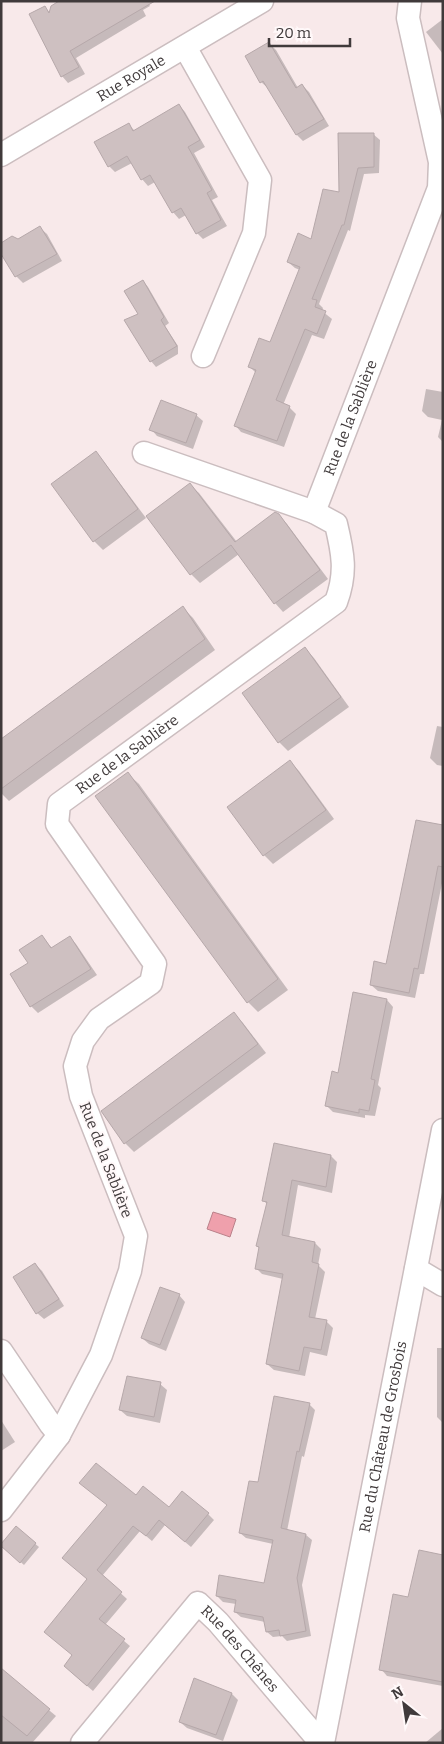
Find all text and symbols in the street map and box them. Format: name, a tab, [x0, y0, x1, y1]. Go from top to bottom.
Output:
scale bar	[269, 15, 350, 47]
text: 20 m	[276, 24, 312, 42]
street label: Rue Royale	[94, 51, 169, 105]
street label: Rue de la Sablière	[320, 357, 381, 478]
street label: Rue de la Sablière	[72, 711, 182, 798]
street label: Rue de la Sablière	[76, 1100, 136, 1220]
street label: Rue du Château de Grosbois	[355, 1340, 410, 1534]
street label: Rue des Chênes	[197, 1602, 283, 1696]
north arrow	[379, 1679, 429, 1729]
text: N	[389, 1683, 407, 1703]

